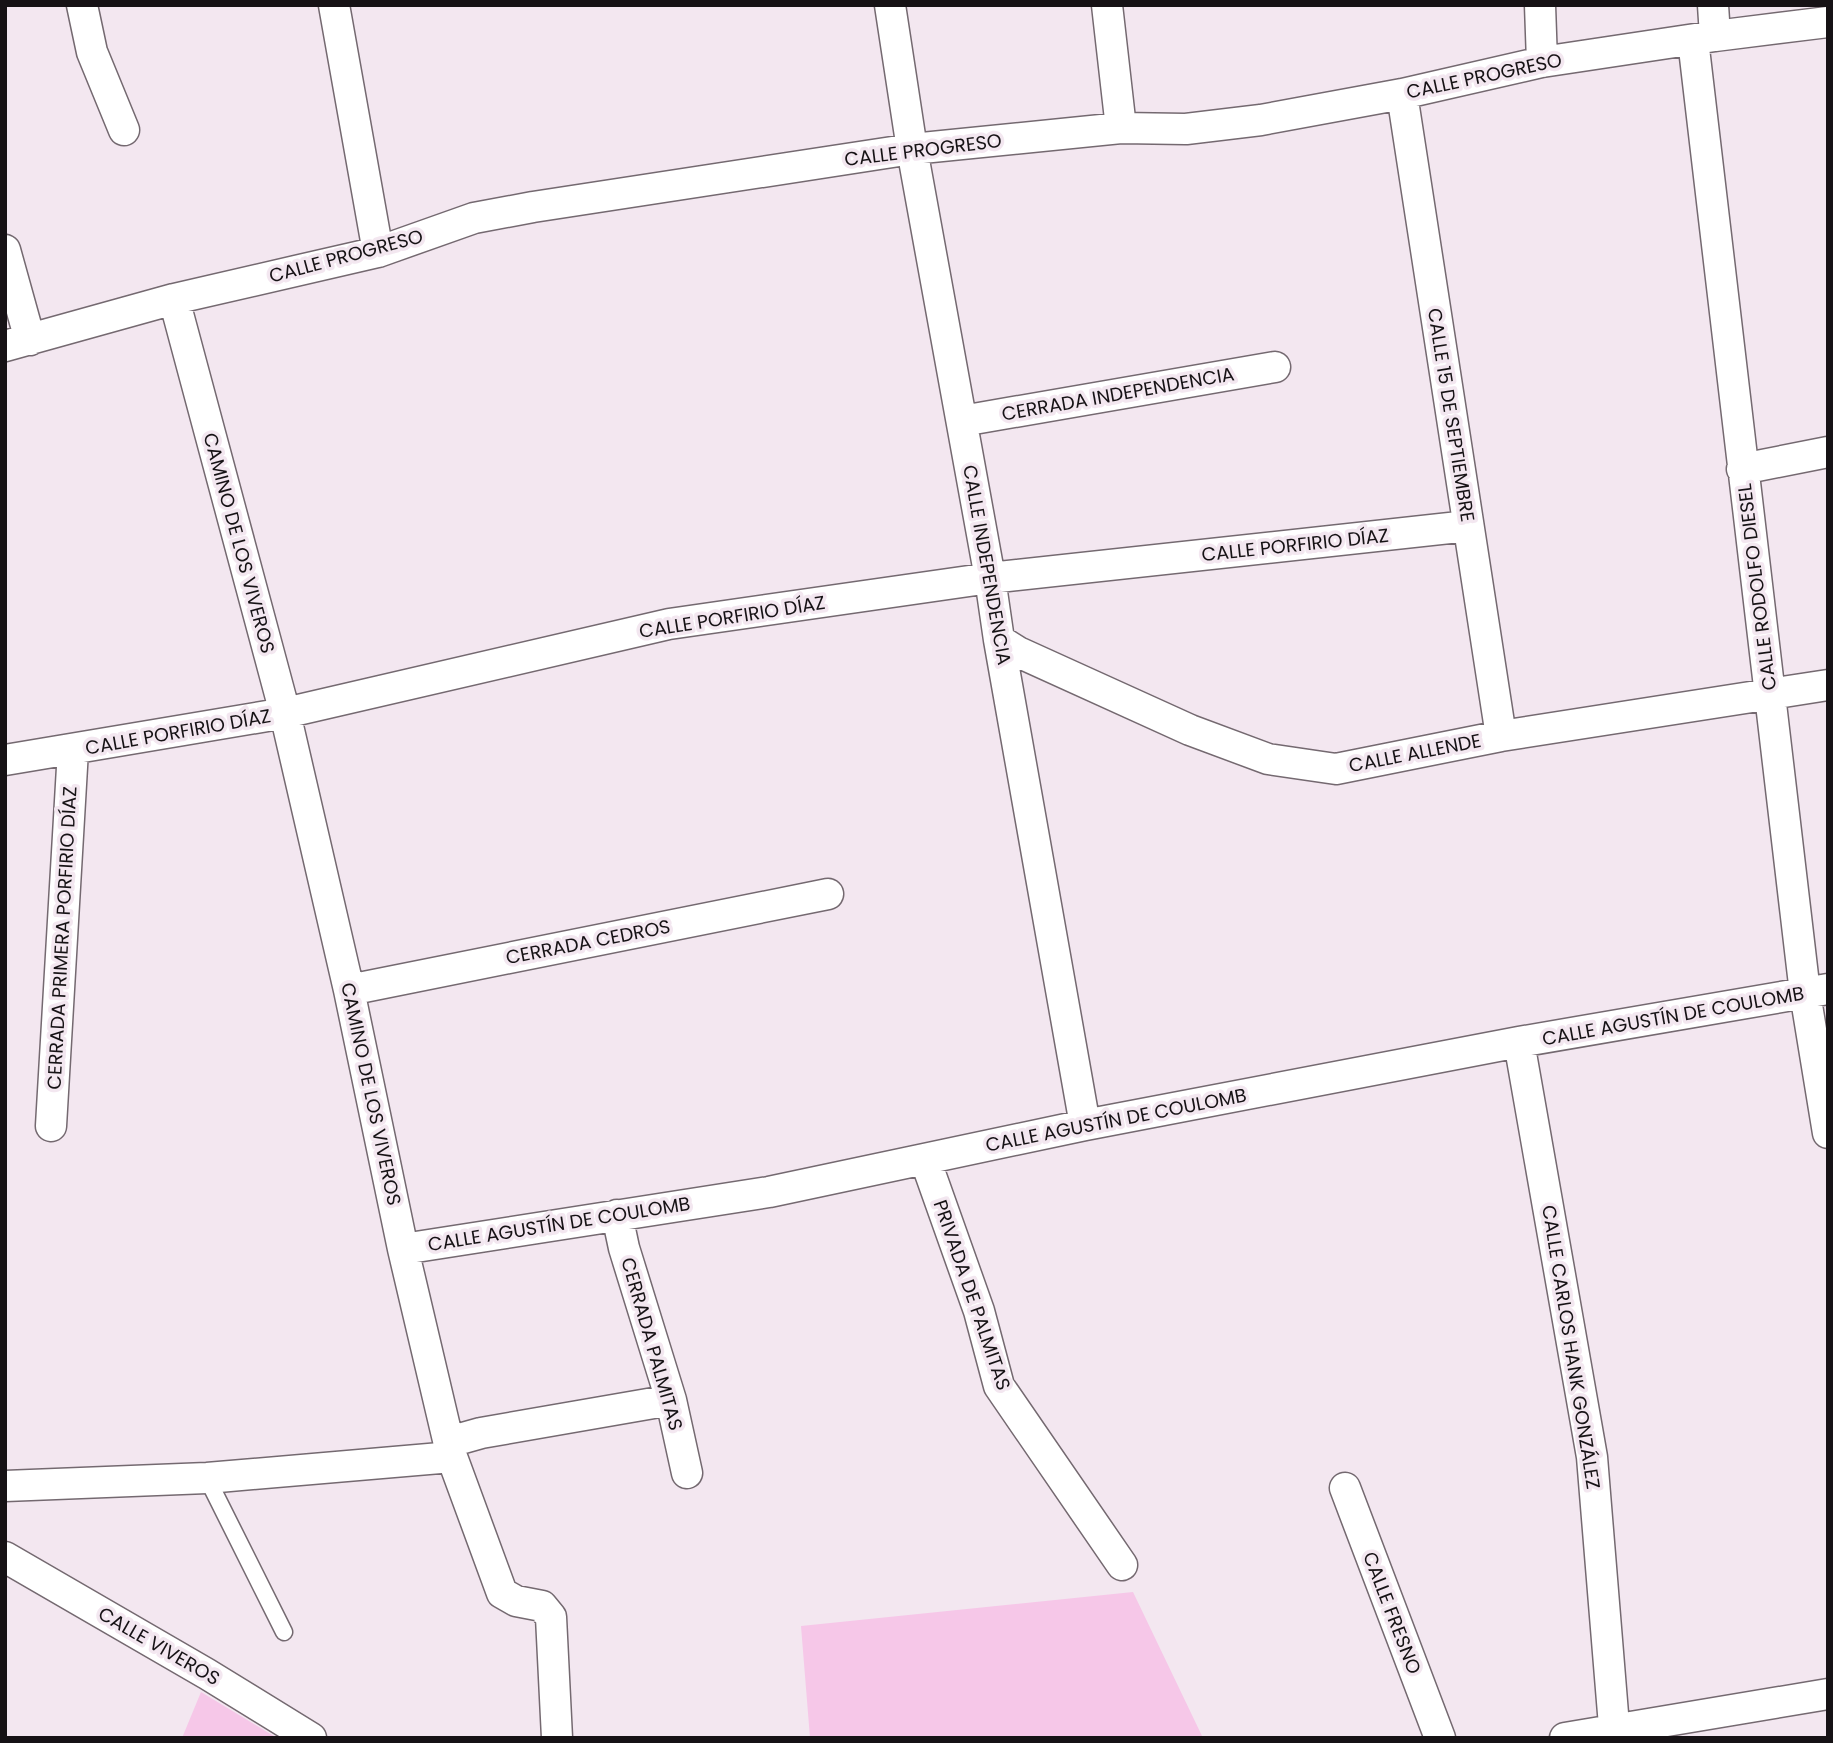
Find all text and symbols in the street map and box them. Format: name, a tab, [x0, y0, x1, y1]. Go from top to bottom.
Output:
street label: CALLE PROGRESO	[1404, 46, 1564, 106]
street label: CALLE PROGRESO	[843, 127, 1003, 173]
street label: CALLE PROGRESO	[266, 222, 426, 290]
street label: CALLE 15 DE SEPTIEMBRE	[1421, 306, 1481, 524]
street label: CERRADA INDEPENDENCIA	[1000, 360, 1237, 428]
street label: CAMINO DE LOS VIVEROS	[197, 430, 281, 656]
street label: CALLE INDEPENDENCIA	[956, 463, 1018, 667]
street label: CALLE RODOLFO DIESEL	[1731, 482, 1783, 692]
street label: CALLE PORFIRIO DÍAZ	[1200, 522, 1390, 568]
street label: CALLE PORFIRIO DÍAZ	[637, 589, 827, 645]
street label: CALLE PORFIRIO DÍAZ	[83, 702, 273, 762]
street label: CALLE ALLENDE	[1347, 727, 1483, 779]
street label: CERRADA PRIMERA PORFIRIO DÍAZ	[41, 786, 83, 1090]
street label: CERRADA CEDROS	[503, 913, 673, 971]
street label: CAMINO DE LOS VIVEROS	[334, 980, 408, 1208]
street label: CALLE AGUSTÍN DE COULOMB	[1540, 980, 1806, 1052]
street label: CALLE AGUSTÍN DE COULOMB	[983, 1081, 1249, 1159]
street label: CALLE AGUSTÍN DE COULOMB	[426, 1190, 692, 1258]
street label: PRIVADA DE PALMITAS	[927, 1196, 1017, 1394]
street label: CALLE CARLOS HANK GONZÁLEZ	[1535, 1203, 1607, 1491]
street label: CERRADA PALMITAS	[614, 1254, 690, 1434]
street label: CALLE FRESNO	[1356, 1548, 1428, 1678]
street label: CALLE VIVEROS	[93, 1600, 225, 1692]

